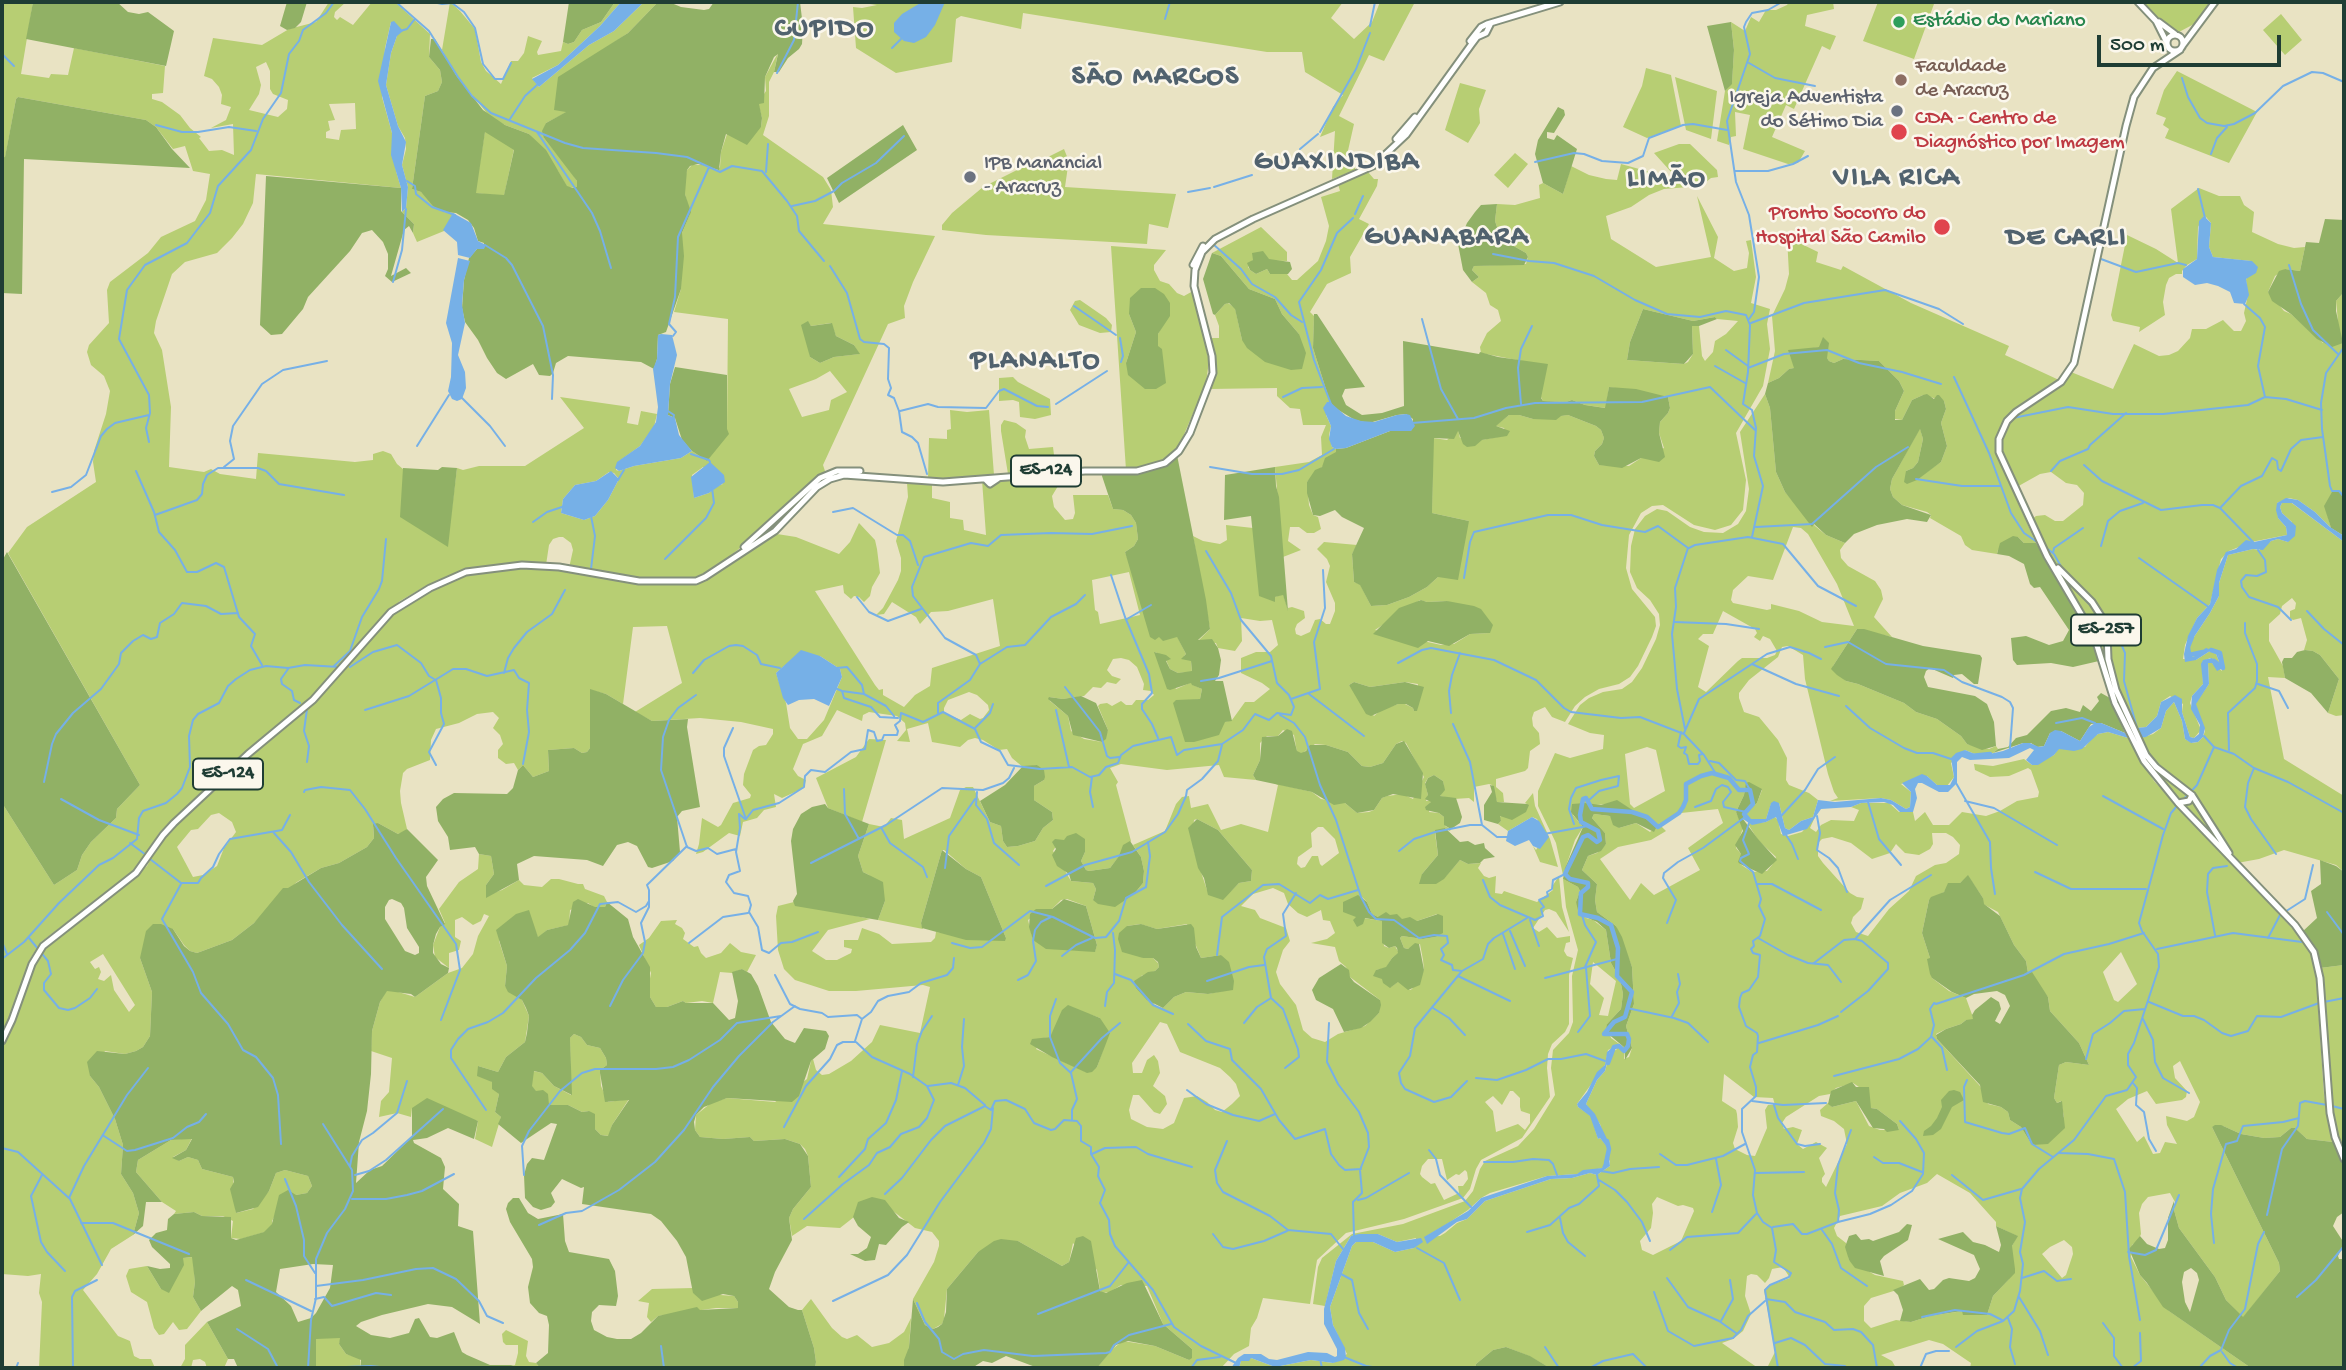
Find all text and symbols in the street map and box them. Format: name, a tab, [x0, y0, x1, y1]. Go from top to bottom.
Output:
place label: Estádio do Mariano	[1913, 9, 2086, 35]
district label: CUPIDO	[775, 14, 875, 48]
marker: Estádio do Mariano	[1891, 14, 1907, 30]
scale bar	[2101, 21, 2285, 65]
text: 500 m	[2110, 34, 2165, 59]
place label: Faculdade de Aracruz	[1915, 55, 2008, 105]
district label: SÃO MARCOS	[1073, 62, 1239, 96]
marker: Faculdade de Aracruz	[1893, 72, 1909, 88]
place label: Igreja Adventista do Sétimo Dia	[1729, 86, 1883, 136]
marker: Igreja Adventista do Sétimo Dia	[1889, 103, 1905, 119]
place label: CDA - Centro de Diagnóstico por Imagem	[1915, 107, 2125, 157]
marker: CDA - Centro de Diagnóstico por Imagem	[1889, 122, 1909, 142]
district label: GUAXINDIBA	[1255, 147, 1419, 181]
place label: IPB Manancial - Aracruz	[984, 152, 1102, 202]
district label: VILA RICA	[1835, 163, 1959, 197]
district label: LIMÃO	[1628, 164, 1706, 198]
marker: IPB Manancial - Aracruz	[962, 169, 978, 185]
place label: Pronto Socorro do Hospital São Camilo	[1755, 202, 1926, 252]
marker: Pronto Socorro do Hospital São Camilo	[1932, 217, 1952, 237]
district label: GUANABARA	[1366, 222, 1528, 256]
district label: DE CARLI	[2007, 223, 2127, 257]
district label: PLANALTO	[972, 346, 1100, 380]
road number: ES-124	[1011, 456, 1081, 486]
road number: ES-257	[2071, 614, 2141, 646]
road number: ES-124	[193, 758, 263, 790]

